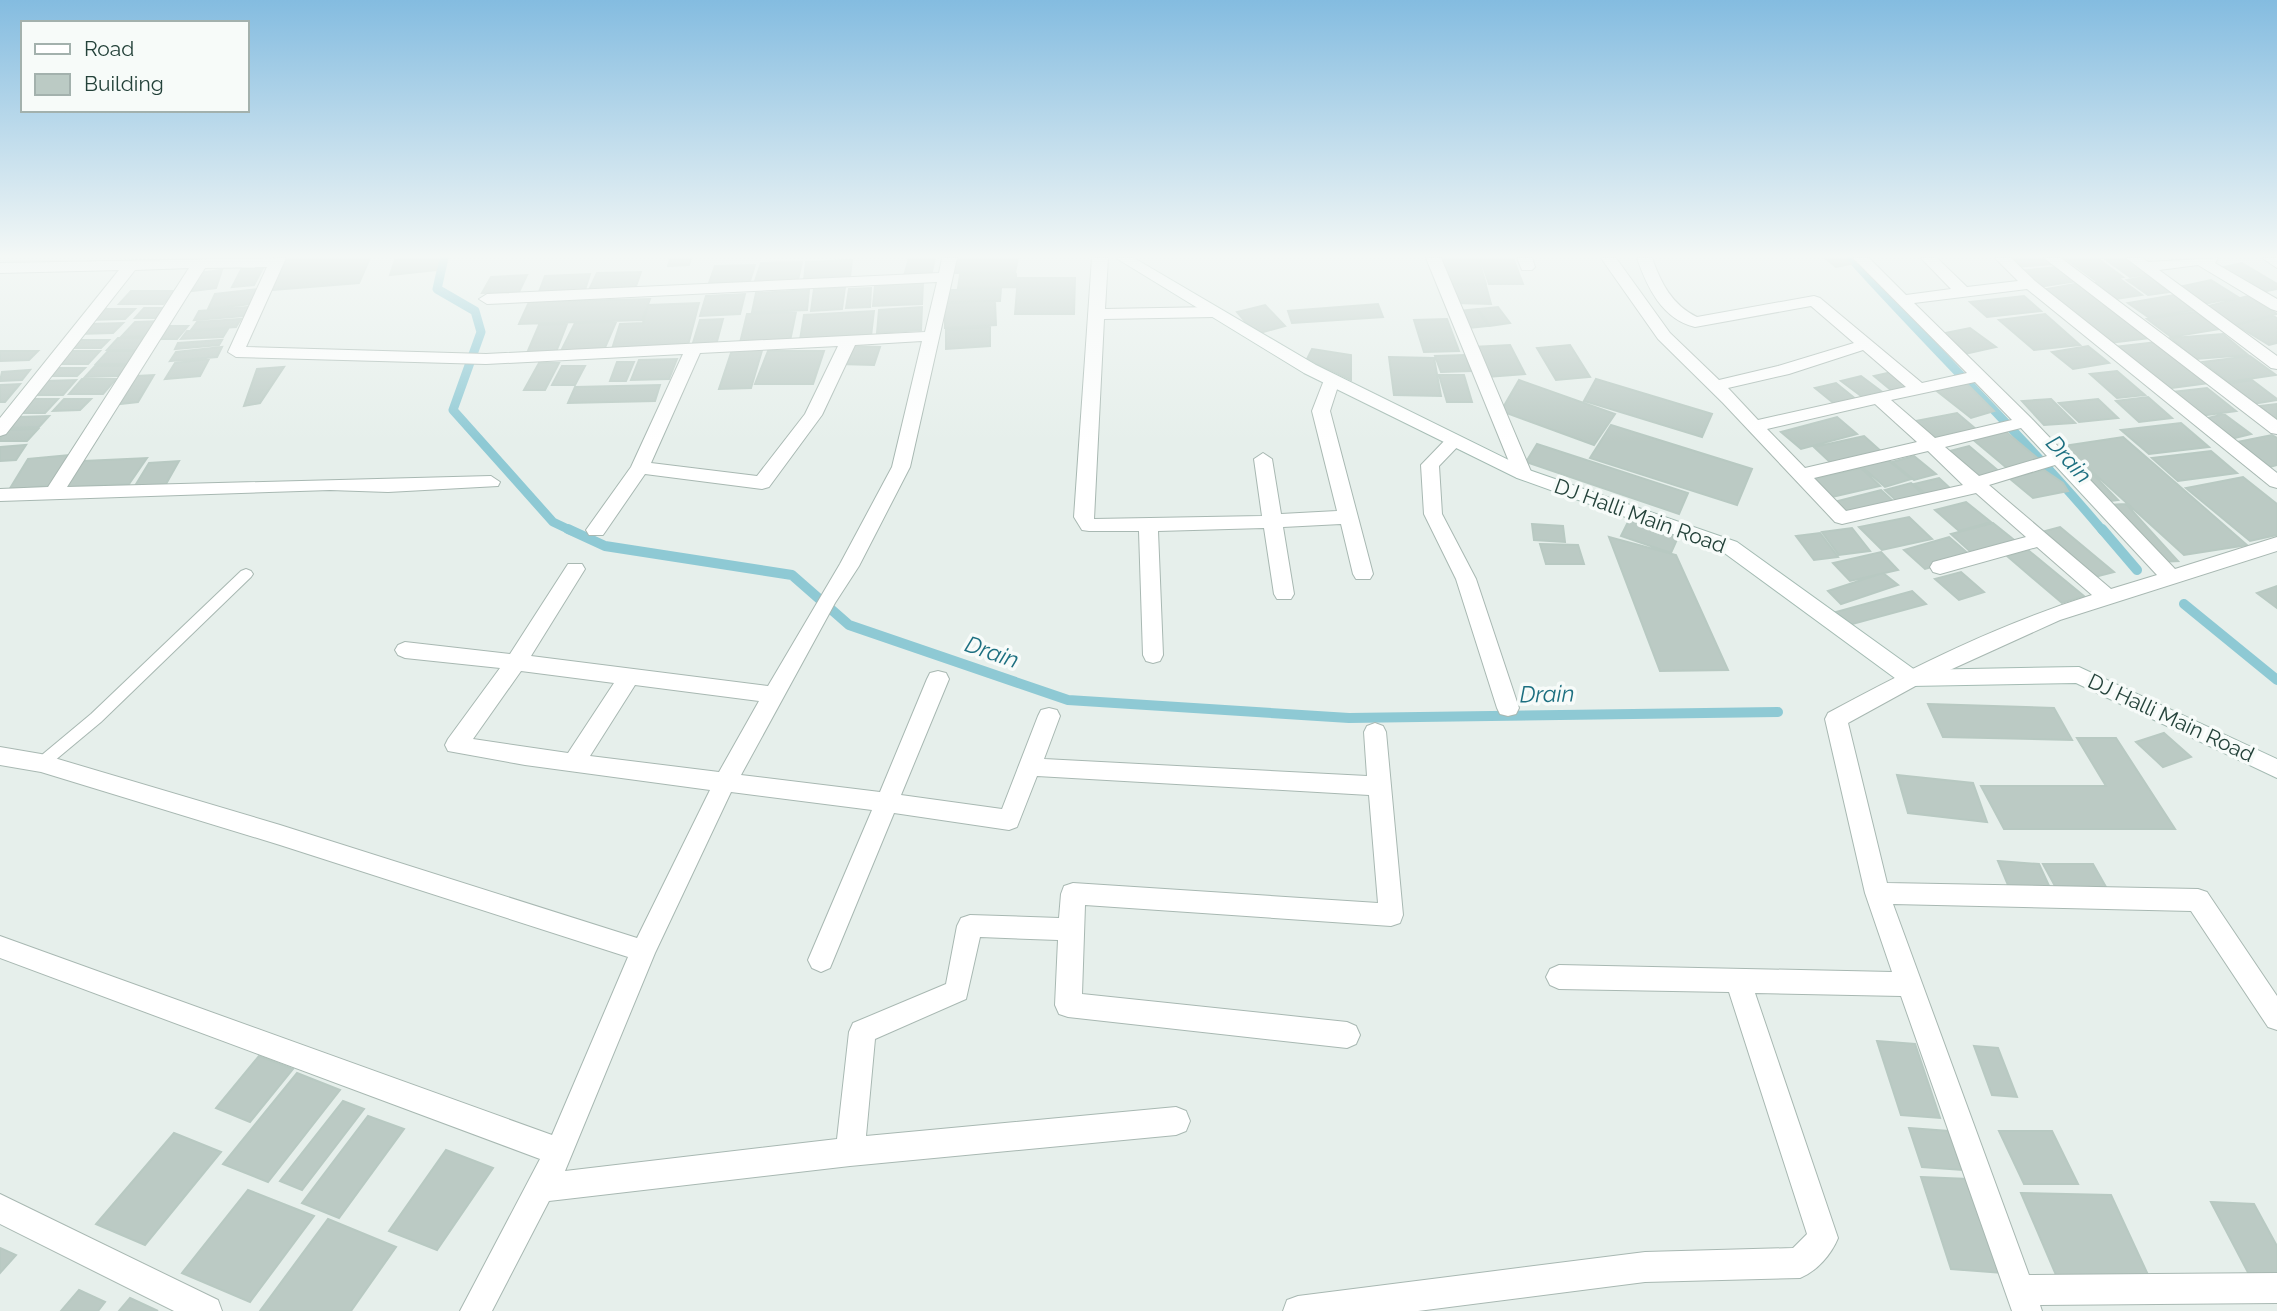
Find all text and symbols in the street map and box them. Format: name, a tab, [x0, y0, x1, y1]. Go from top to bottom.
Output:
legend	[21, 21, 248, 112]
text: Road	[84, 36, 134, 61]
text: Building	[84, 71, 164, 96]
water label: Drain	[2041, 429, 2098, 488]
street label: DJ Halli Main Road	[1551, 473, 1729, 558]
water label: Drain	[962, 630, 1023, 673]
street label: DJ Halli Main Road	[2084, 668, 2258, 767]
water label: Drain	[1519, 680, 1575, 707]

